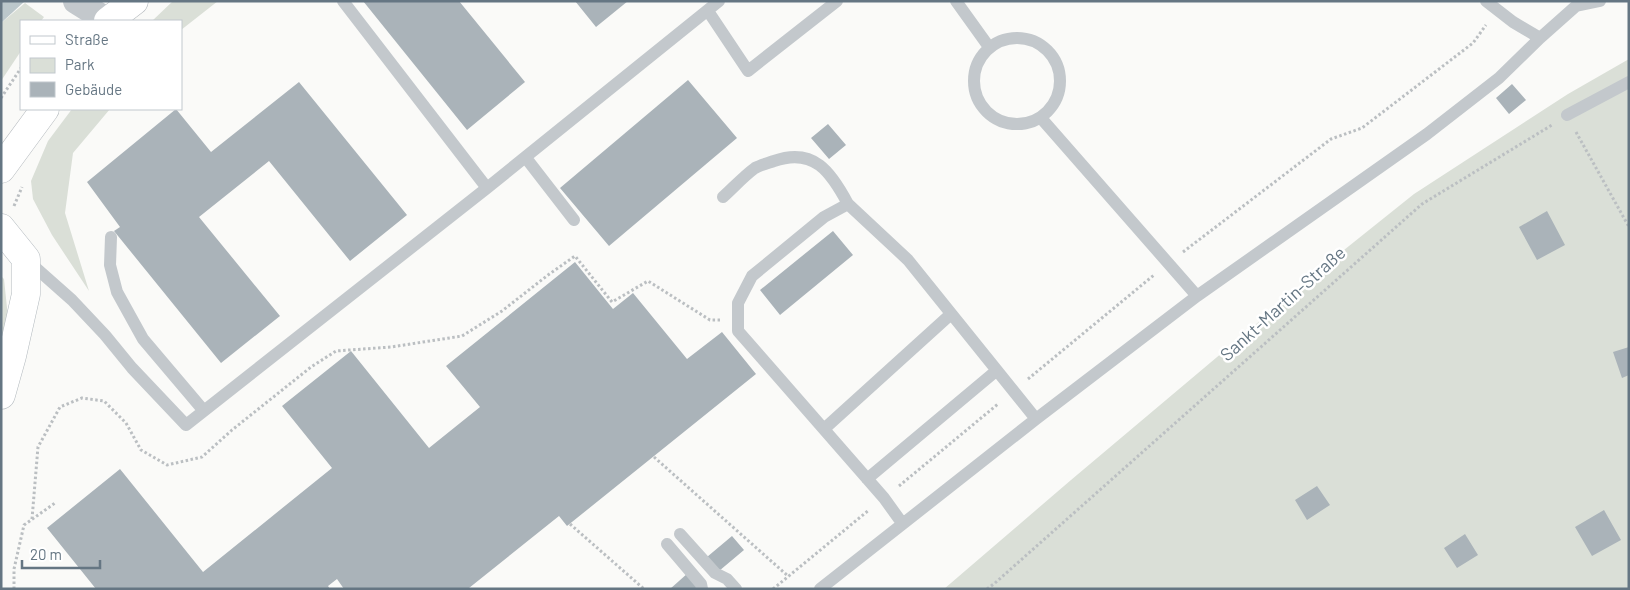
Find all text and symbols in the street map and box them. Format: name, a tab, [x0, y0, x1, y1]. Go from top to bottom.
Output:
legend	[20, 20, 182, 110]
text: Straße	[65, 30, 109, 48]
text: Park	[65, 55, 95, 73]
text: Gebäude	[65, 80, 122, 98]
street label: Sankt-Martin-Straße	[1215, 241, 1349, 365]
scale bar	[22, 538, 100, 570]
text: 20 m	[30, 545, 62, 563]

